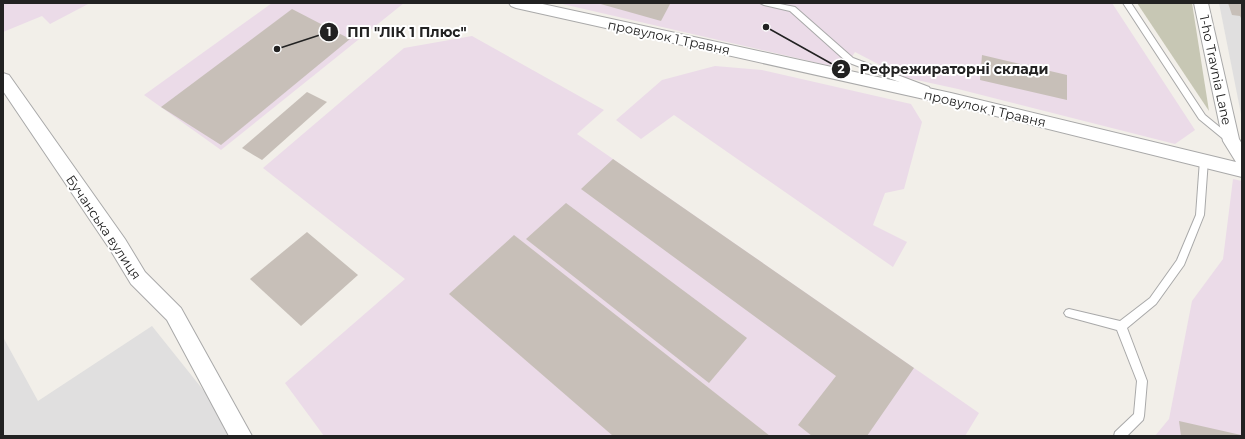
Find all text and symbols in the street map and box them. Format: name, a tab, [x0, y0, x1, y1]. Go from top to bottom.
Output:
street label: 1-ho Travnia Lane	[1197, 14, 1235, 127]
street label: провулок 1 Травня	[606, 16, 732, 58]
callout: ПП "ЛІК 1 Плюс"	[319, 19, 475, 45]
text: ПП "ЛІК 1 Плюс"	[347, 23, 467, 41]
text: 1	[327, 24, 331, 39]
callout: Рефрежираторні склади	[831, 56, 1056, 82]
text: Рефрежираторні склади	[860, 60, 1048, 78]
text: 2	[837, 61, 845, 76]
street label: провулок 1 Травня	[922, 86, 1048, 130]
street label: Бучанська вулиця	[63, 172, 145, 282]

